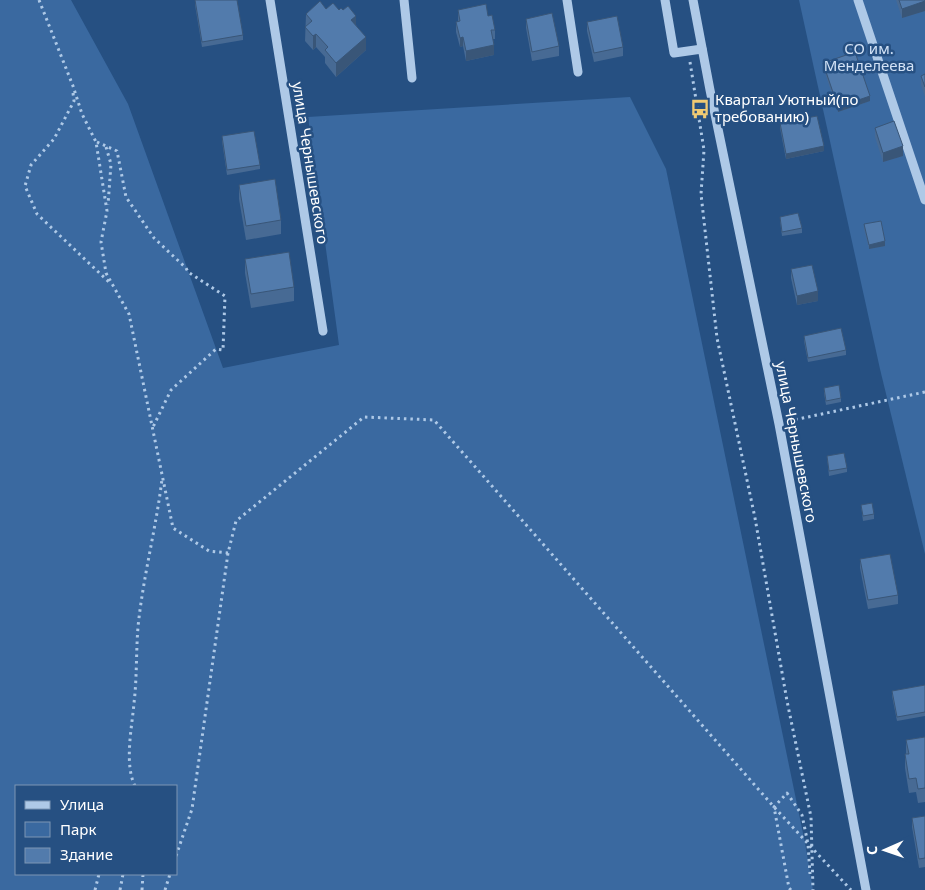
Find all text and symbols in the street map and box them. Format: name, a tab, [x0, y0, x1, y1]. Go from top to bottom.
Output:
park label: СО им. Менделеева	[824, 38, 914, 75]
street label: улица Чернышевского	[288, 80, 334, 245]
place label: Квартал Уютный(по требованию)	[715, 89, 859, 126]
bus stop icon: Квартал Уютный(по требованию)	[689, 98, 711, 120]
street label: улица Чернышевского	[772, 359, 822, 524]
legend	[15, 785, 178, 875]
text: Улица	[60, 794, 104, 814]
text: Парк	[60, 819, 96, 839]
north arrow	[860, 825, 910, 875]
text: Здание	[60, 844, 113, 864]
text: С	[862, 846, 881, 855]

